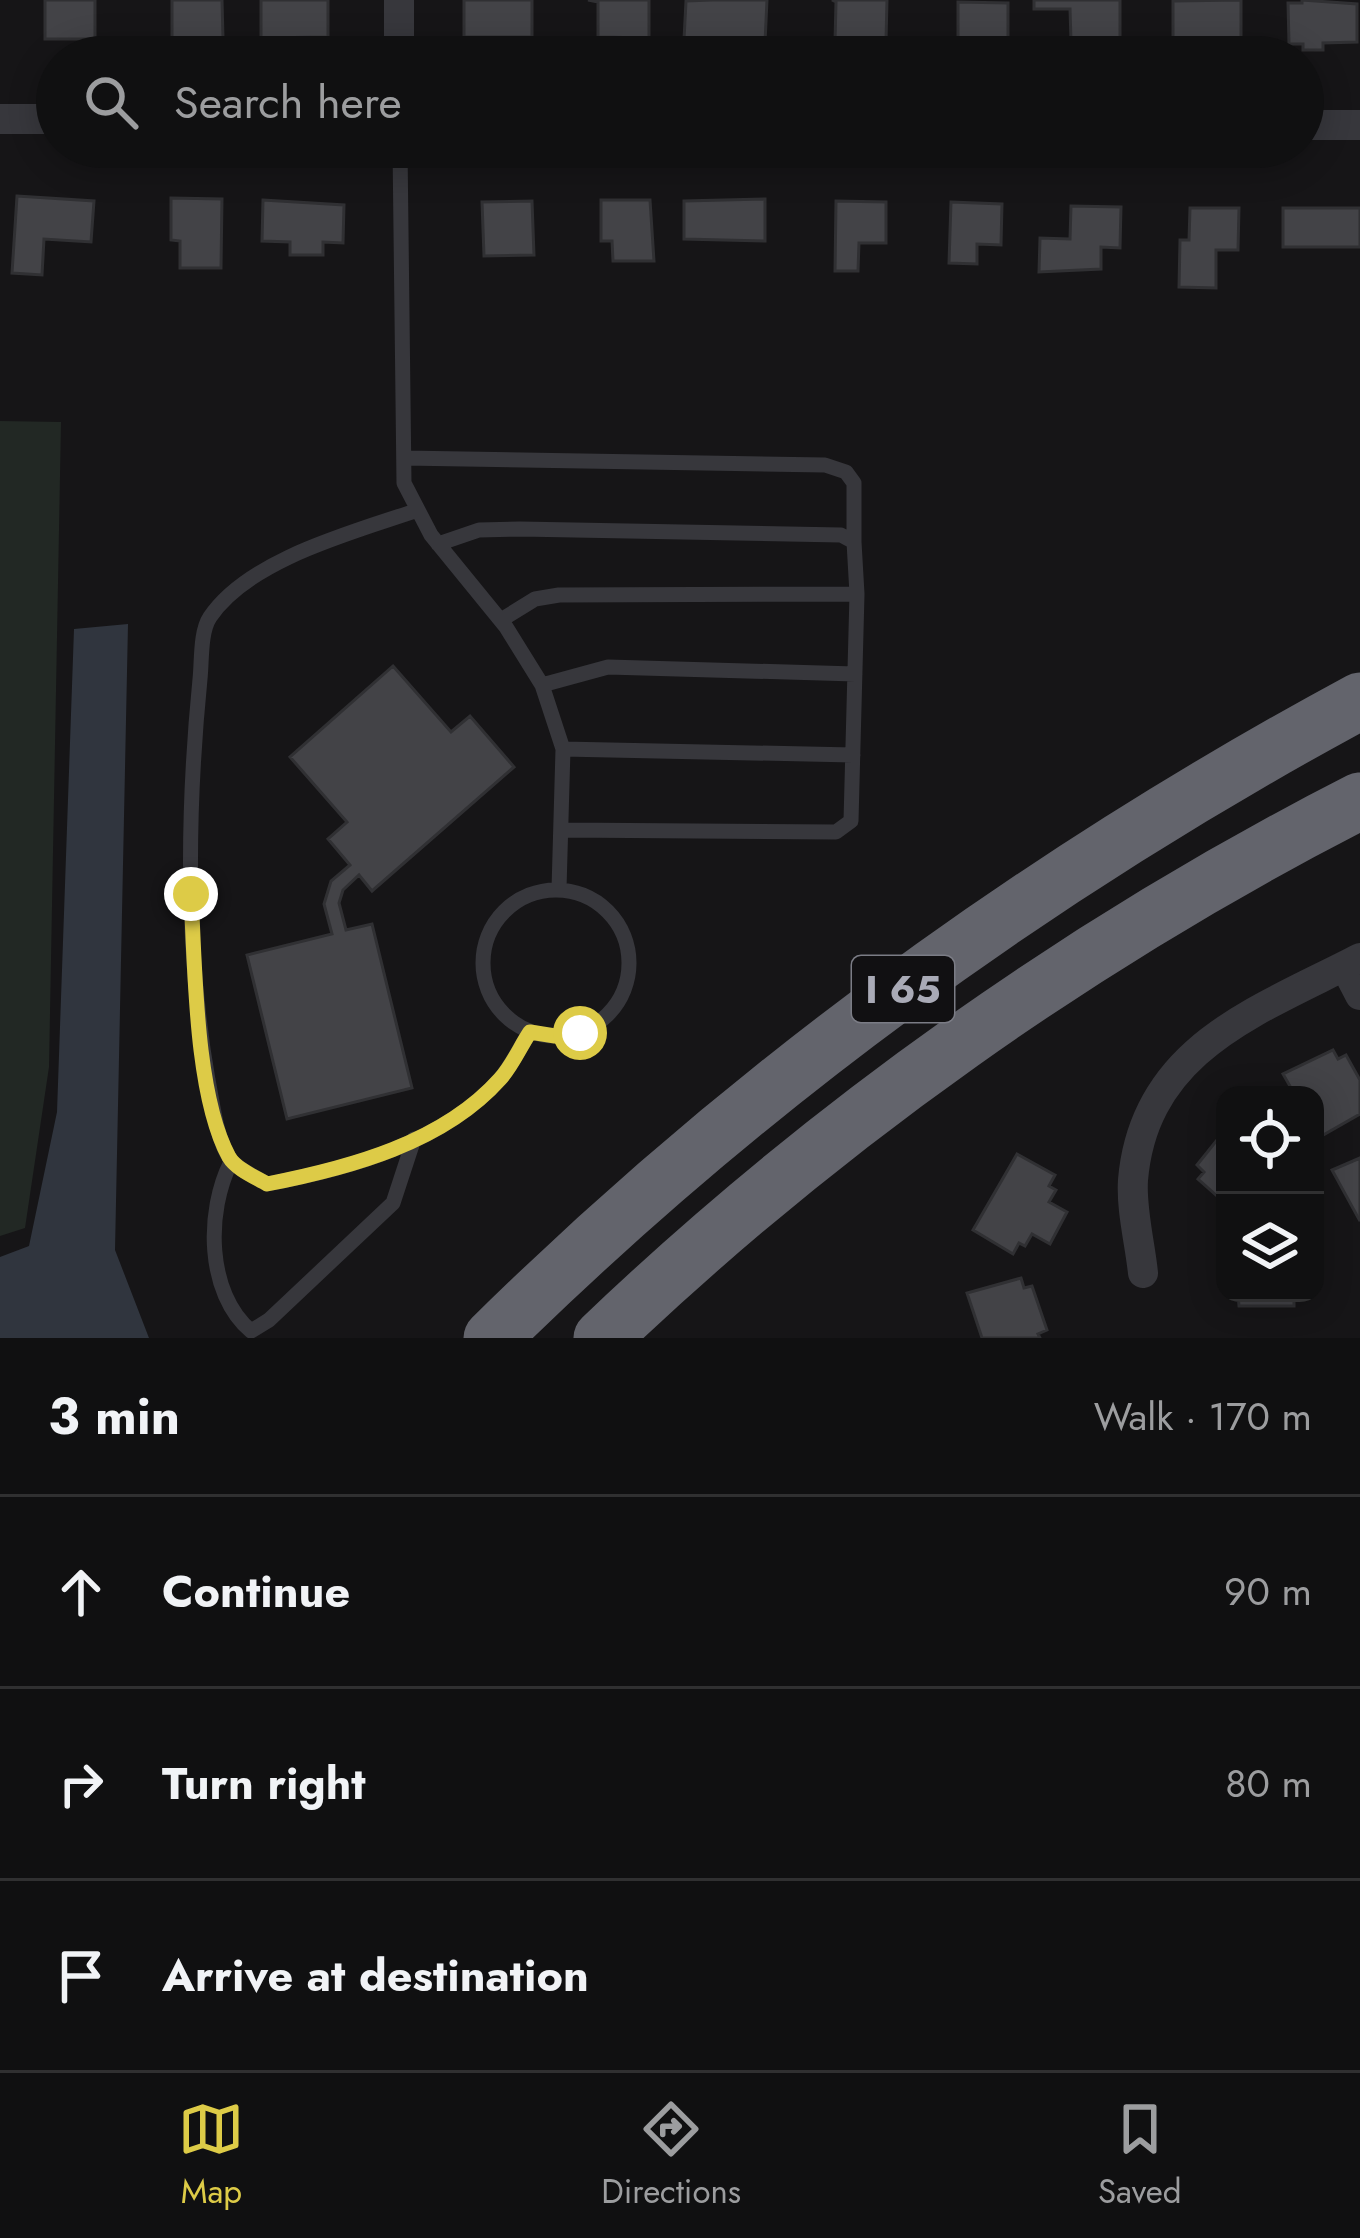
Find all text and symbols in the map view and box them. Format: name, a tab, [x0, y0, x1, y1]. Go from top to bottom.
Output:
search box	[36, 36, 1324, 168]
icon: search	[78, 69, 144, 135]
text: Search here	[174, 70, 402, 135]
route end	[164, 867, 218, 921]
road number: I 65	[852, 956, 954, 1022]
route start	[553, 1006, 607, 1060]
map controls	[1216, 1086, 1324, 1302]
button: locate	[1216, 1086, 1324, 1194]
button: layers	[1216, 1194, 1324, 1302]
text: 3 min	[48, 1379, 180, 1453]
text: Walk · 170 m	[1094, 1388, 1312, 1445]
icon: ahead	[48, 1559, 114, 1625]
text: Continue	[162, 1559, 350, 1624]
text: 90 m	[1224, 1563, 1312, 1620]
icon: right	[48, 1751, 114, 1817]
text: Turn right	[162, 1751, 366, 1816]
text: 80 m	[1225, 1755, 1312, 1812]
icon: arrive	[48, 1943, 114, 2009]
text: Arrive at destination	[162, 1943, 589, 2008]
tab: Map	[178, 2096, 244, 2215]
tab: Directions	[601, 2096, 741, 2215]
tab: Saved	[1098, 2096, 1182, 2215]

